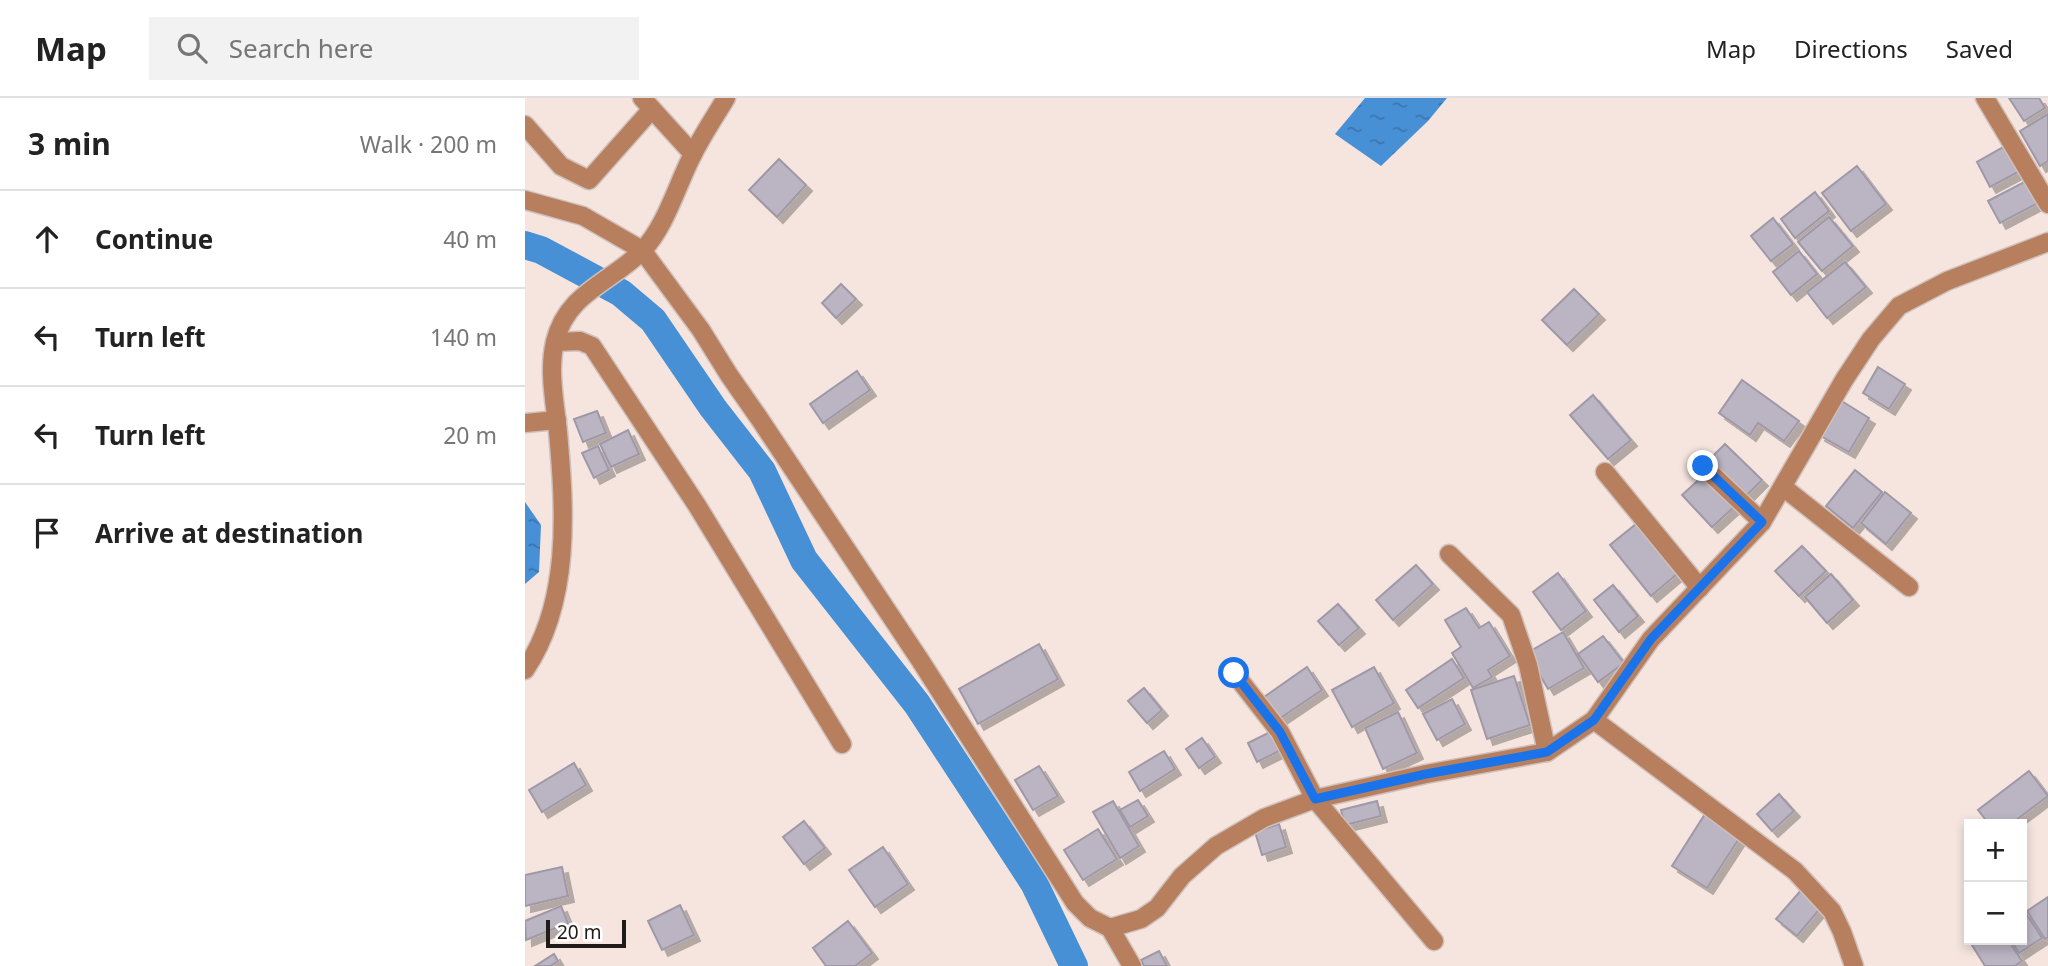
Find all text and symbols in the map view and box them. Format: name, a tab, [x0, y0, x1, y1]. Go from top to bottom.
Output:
search box	[149, 17, 639, 80]
text: Map	[35, 26, 107, 71]
icon: search	[173, 29, 211, 67]
text: Search here	[229, 30, 373, 66]
text: Map	[1706, 32, 1756, 65]
text: Directions	[1794, 32, 1908, 65]
text: Saved	[1946, 32, 2013, 65]
text: 3 min	[28, 123, 111, 164]
text: Walk · 200 m	[360, 128, 497, 160]
icon: ahead	[28, 220, 66, 258]
text: Continue	[95, 221, 213, 257]
text: 40 m	[443, 223, 497, 255]
icon: left	[28, 318, 66, 356]
text: Turn left	[95, 319, 206, 355]
text: 140 m	[430, 321, 497, 353]
icon: left	[28, 416, 66, 454]
text: Turn left	[95, 417, 206, 453]
text: 20 m	[443, 419, 497, 451]
route end	[1687, 450, 1718, 481]
icon: arrive	[28, 514, 66, 552]
text: Arrive at destination	[95, 515, 364, 551]
route start	[1218, 657, 1249, 688]
map controls	[1964, 819, 2027, 945]
button: +	[1964, 819, 2027, 882]
button: −	[1964, 882, 2027, 945]
scale bar	[546, 917, 627, 949]
text: 20 m	[557, 919, 601, 945]

